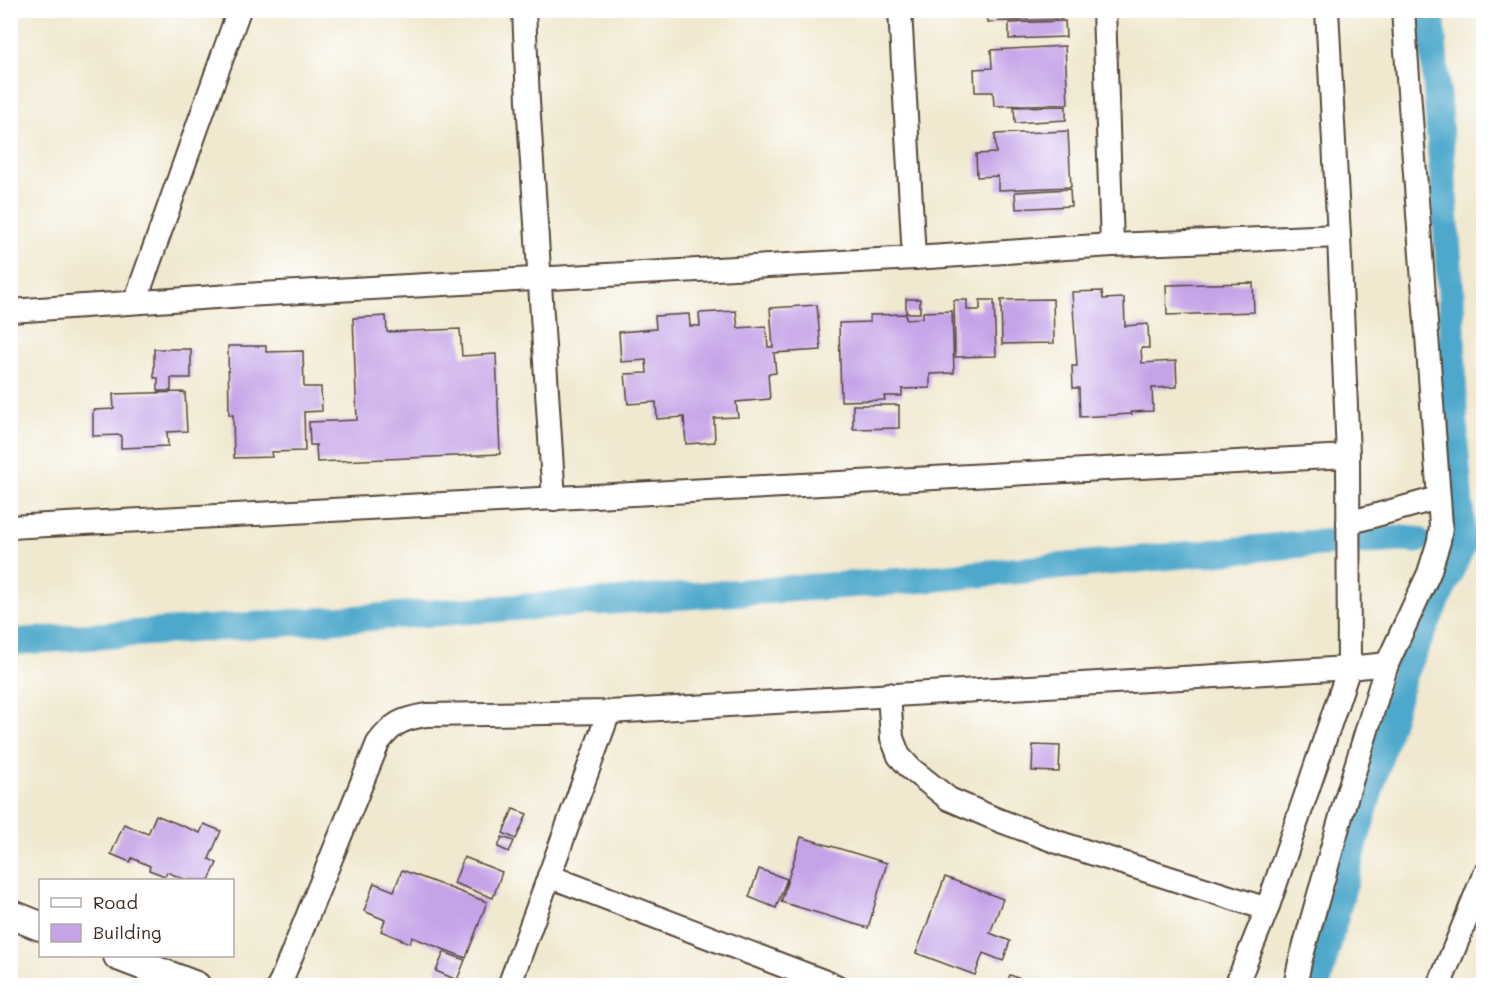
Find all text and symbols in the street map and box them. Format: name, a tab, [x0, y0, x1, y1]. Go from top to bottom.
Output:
legend	[39, 879, 234, 957]
text: Road	[93, 890, 138, 914]
text: Building	[93, 920, 161, 944]

